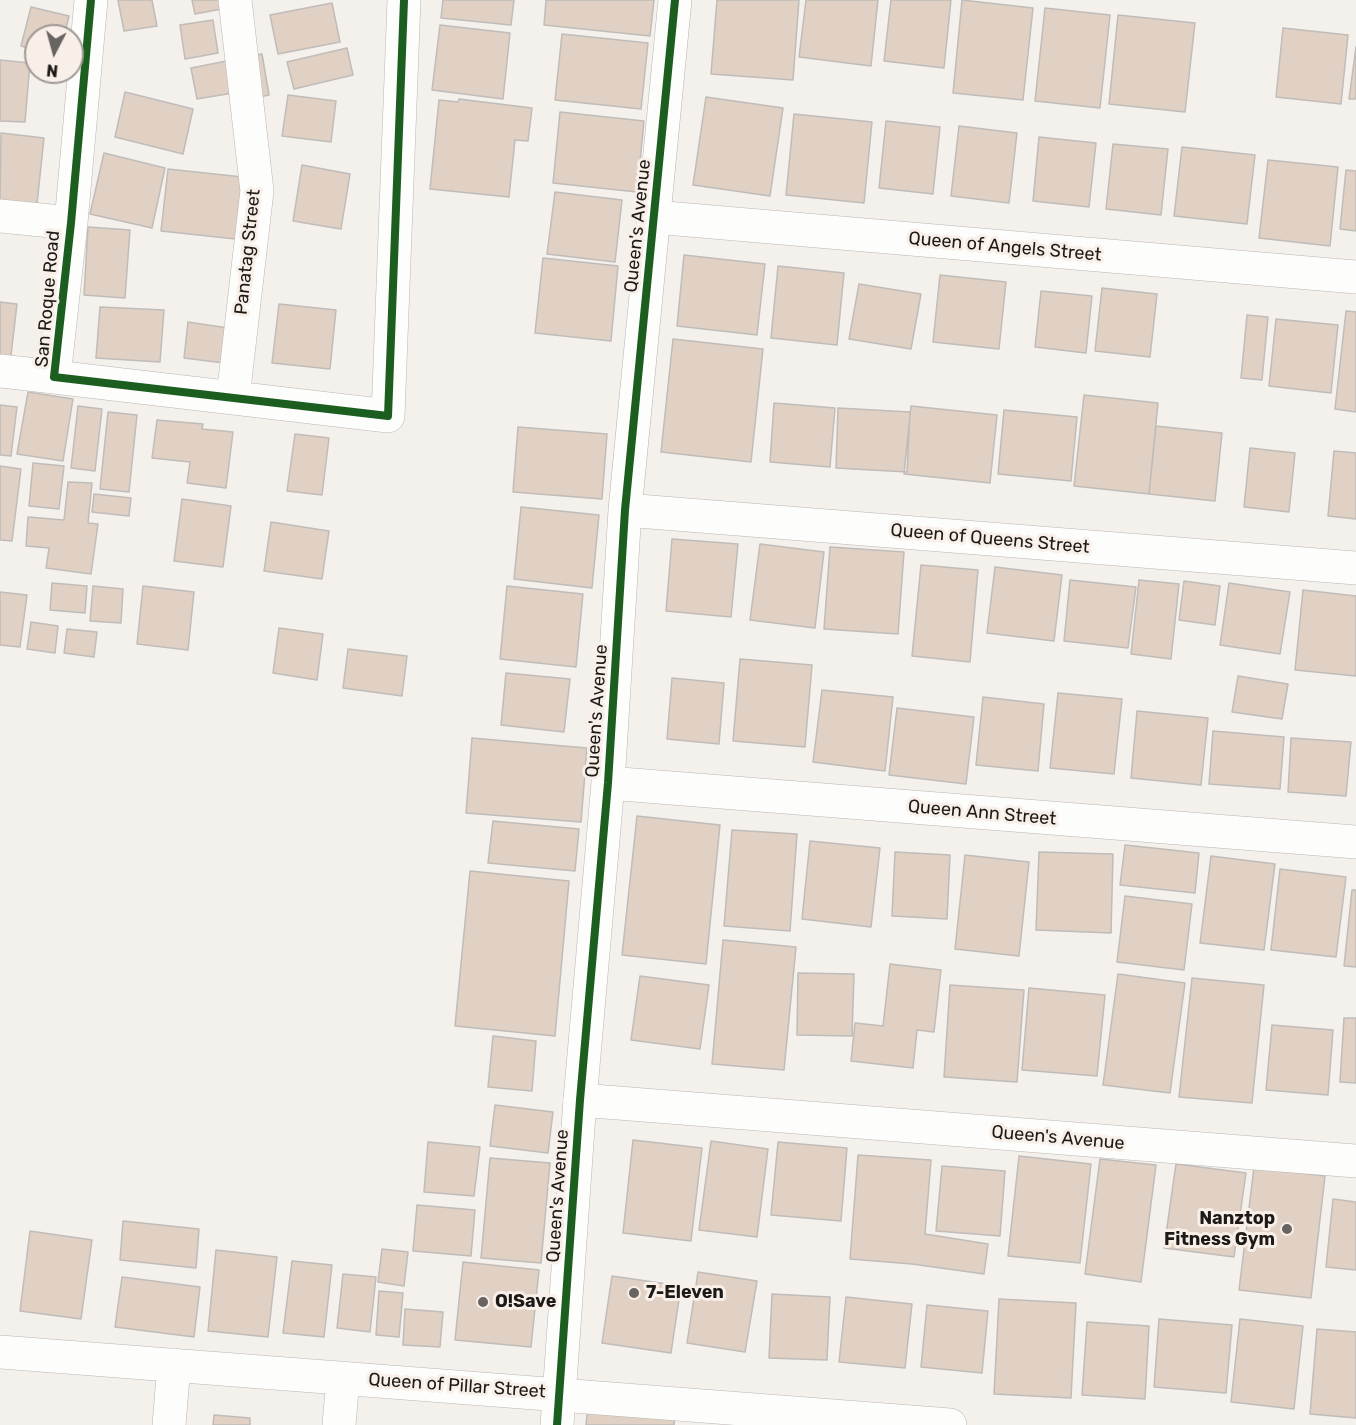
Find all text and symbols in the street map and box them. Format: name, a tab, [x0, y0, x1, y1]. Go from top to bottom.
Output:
north arrow	[24, 24, 84, 84]
text: N	[46, 60, 59, 80]
street label: Queen's Avenue	[620, 158, 656, 294]
street label: Panatag Street	[231, 188, 265, 316]
street label: Queen of Angels Street	[908, 228, 1102, 266]
street label: San Roque Road	[31, 230, 65, 368]
street label: Queen of Queens Street	[890, 520, 1090, 558]
street label: Queen's Avenue	[582, 644, 612, 778]
street label: Queen Ann Street	[907, 796, 1057, 830]
street label: Queen's Avenue	[990, 1121, 1126, 1155]
street label: Queen's Avenue	[543, 1129, 573, 1263]
place label: Nanztop Fitness Gym	[1164, 1208, 1275, 1250]
marker: Nanztop Fitness Gym	[1280, 1222, 1294, 1236]
place label: 7-Eleven	[646, 1282, 724, 1304]
marker: 7-Eleven	[627, 1286, 641, 1300]
place label: O!Save	[495, 1291, 556, 1313]
marker: O!Save	[476, 1295, 490, 1309]
street label: Queen of Pillar Street	[367, 1369, 547, 1403]

